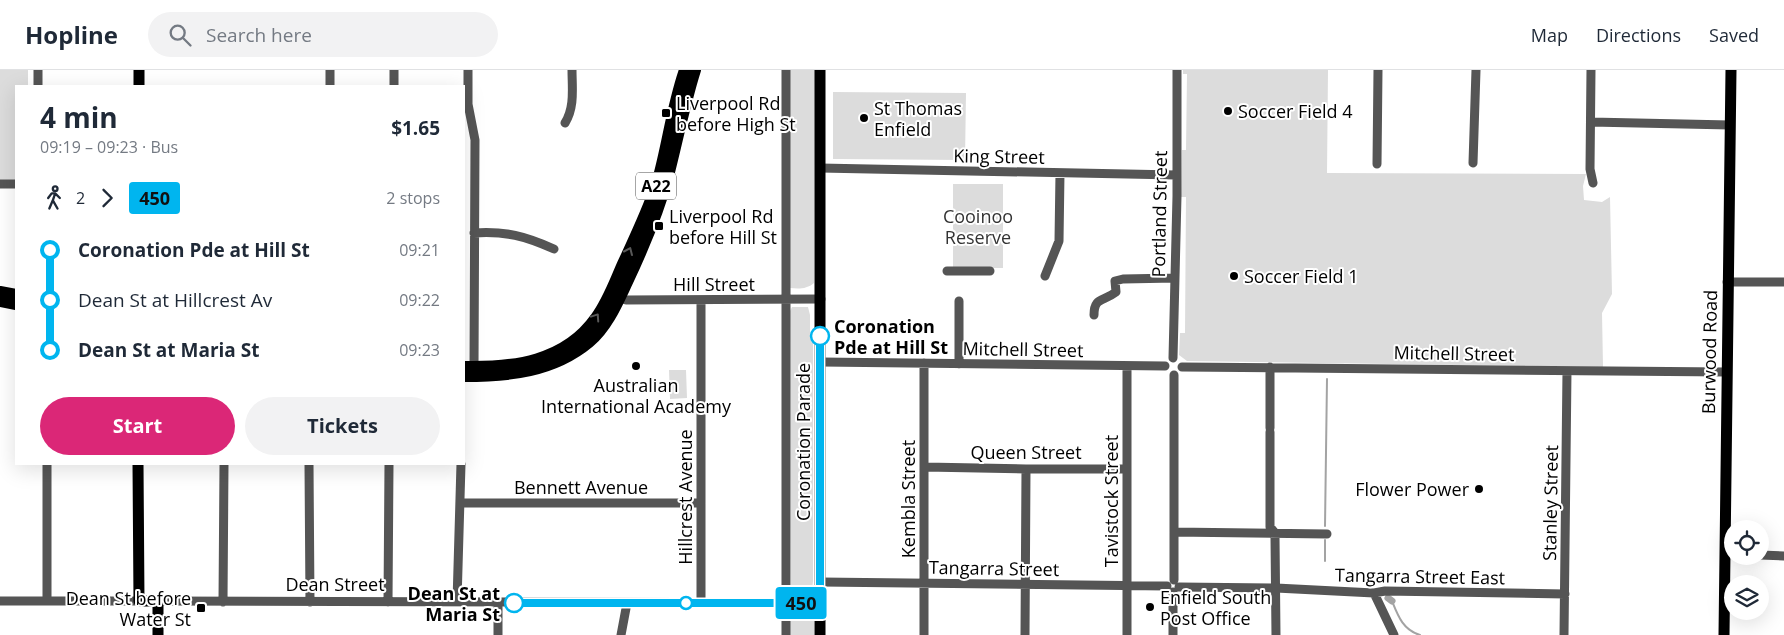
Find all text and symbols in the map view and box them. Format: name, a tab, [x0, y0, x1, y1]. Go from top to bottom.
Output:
search box	[148, 12, 498, 57]
text: Hopline	[25, 18, 118, 51]
icon: search	[166, 21, 194, 49]
text: Search here	[206, 22, 312, 48]
text: Map	[1531, 23, 1568, 47]
text: Directions	[1596, 23, 1681, 47]
text: Saved	[1709, 23, 1759, 47]
place label: Liverpool Rd before High St	[676, 91, 796, 136]
place label: St Thomas Enfield	[874, 96, 962, 141]
text: 4 min	[40, 98, 118, 136]
place label: Soccer Field 4	[1238, 99, 1353, 123]
marker: Soccer Field 4	[1222, 105, 1234, 117]
marker: Liverpool Rd before High St	[660, 107, 672, 119]
marker: St Thomas Enfield	[858, 112, 870, 124]
text: $1.65	[391, 115, 440, 141]
text: 09:19 – 09:23 · Bus	[40, 136, 178, 158]
street label: King Street	[953, 143, 1045, 169]
street label: Portland Street	[1146, 150, 1172, 278]
road number: A22	[636, 172, 676, 200]
icon: walk	[40, 184, 68, 212]
icon: forward	[93, 184, 121, 212]
text: 450	[139, 186, 170, 210]
text: 2	[76, 187, 85, 209]
text: 2 stops	[386, 187, 440, 209]
place label: Liverpool Rd before Hill St	[669, 204, 777, 249]
park label: Cooinoo Reserve	[943, 204, 1013, 249]
marker: Liverpool Rd before Hill St	[653, 220, 665, 232]
text: Coronation Pde at Hill St	[78, 237, 310, 263]
text: 09:21	[399, 239, 440, 261]
one-way arrow	[622, 247, 633, 256]
place label: Soccer Field 1	[1244, 264, 1359, 288]
marker: Soccer Field 1	[1228, 270, 1240, 282]
street label: Hill Street	[673, 272, 755, 296]
text: Dean St at Hillcrest Av	[78, 287, 272, 313]
text: 09:22	[399, 289, 440, 311]
street label: Burwood Road	[1696, 290, 1722, 414]
one-way arrow	[590, 314, 599, 323]
place label: Coronation Pde at Hill St	[834, 314, 948, 359]
marker: Coronation Pde at Hill St	[810, 326, 830, 346]
street label: Mitchell Street	[962, 336, 1084, 362]
text: Dean St at Maria St	[78, 337, 259, 363]
text: 09:23	[399, 339, 440, 361]
street label: Mitchell Street	[1393, 340, 1515, 366]
marker: Australian International Academy	[630, 360, 642, 372]
street label: Coronation Parade	[791, 363, 815, 521]
place label: Australian International Academy	[541, 373, 732, 418]
button: Start	[40, 397, 235, 455]
button: Tickets	[245, 397, 440, 455]
street label: Hillcrest Avenue	[673, 429, 697, 565]
street label: Tavistock Street	[1099, 435, 1123, 567]
street label: Kembla Street	[896, 440, 920, 558]
street label: Queen Street	[970, 440, 1082, 464]
street label: Stanley Street	[1537, 445, 1563, 561]
street label: Bennett Avenue	[514, 475, 648, 499]
place label: Flower Power	[1355, 477, 1470, 501]
marker: Flower Power	[1473, 483, 1485, 495]
map controls	[1724, 520, 1769, 620]
button: locate	[1724, 520, 1769, 565]
street label: Tangarra Street	[929, 555, 1059, 581]
street label: Tangarra Street East	[1335, 563, 1505, 589]
street label: Dean Street	[285, 572, 385, 596]
button: layers	[1724, 575, 1769, 620]
place label: Dean St at Maria St	[408, 581, 500, 626]
place label: Enfield South Post Office	[1160, 585, 1271, 630]
place label: Dean St before Water St	[66, 586, 191, 631]
line badge: 450	[772, 587, 830, 619]
text: 450	[786, 591, 816, 615]
marker: Dean St at Maria St	[504, 593, 524, 613]
unlabelled marker	[679, 596, 693, 610]
marker: Enfield South Post Office	[1144, 601, 1156, 613]
marker: Dean St before Water St	[195, 602, 207, 614]

